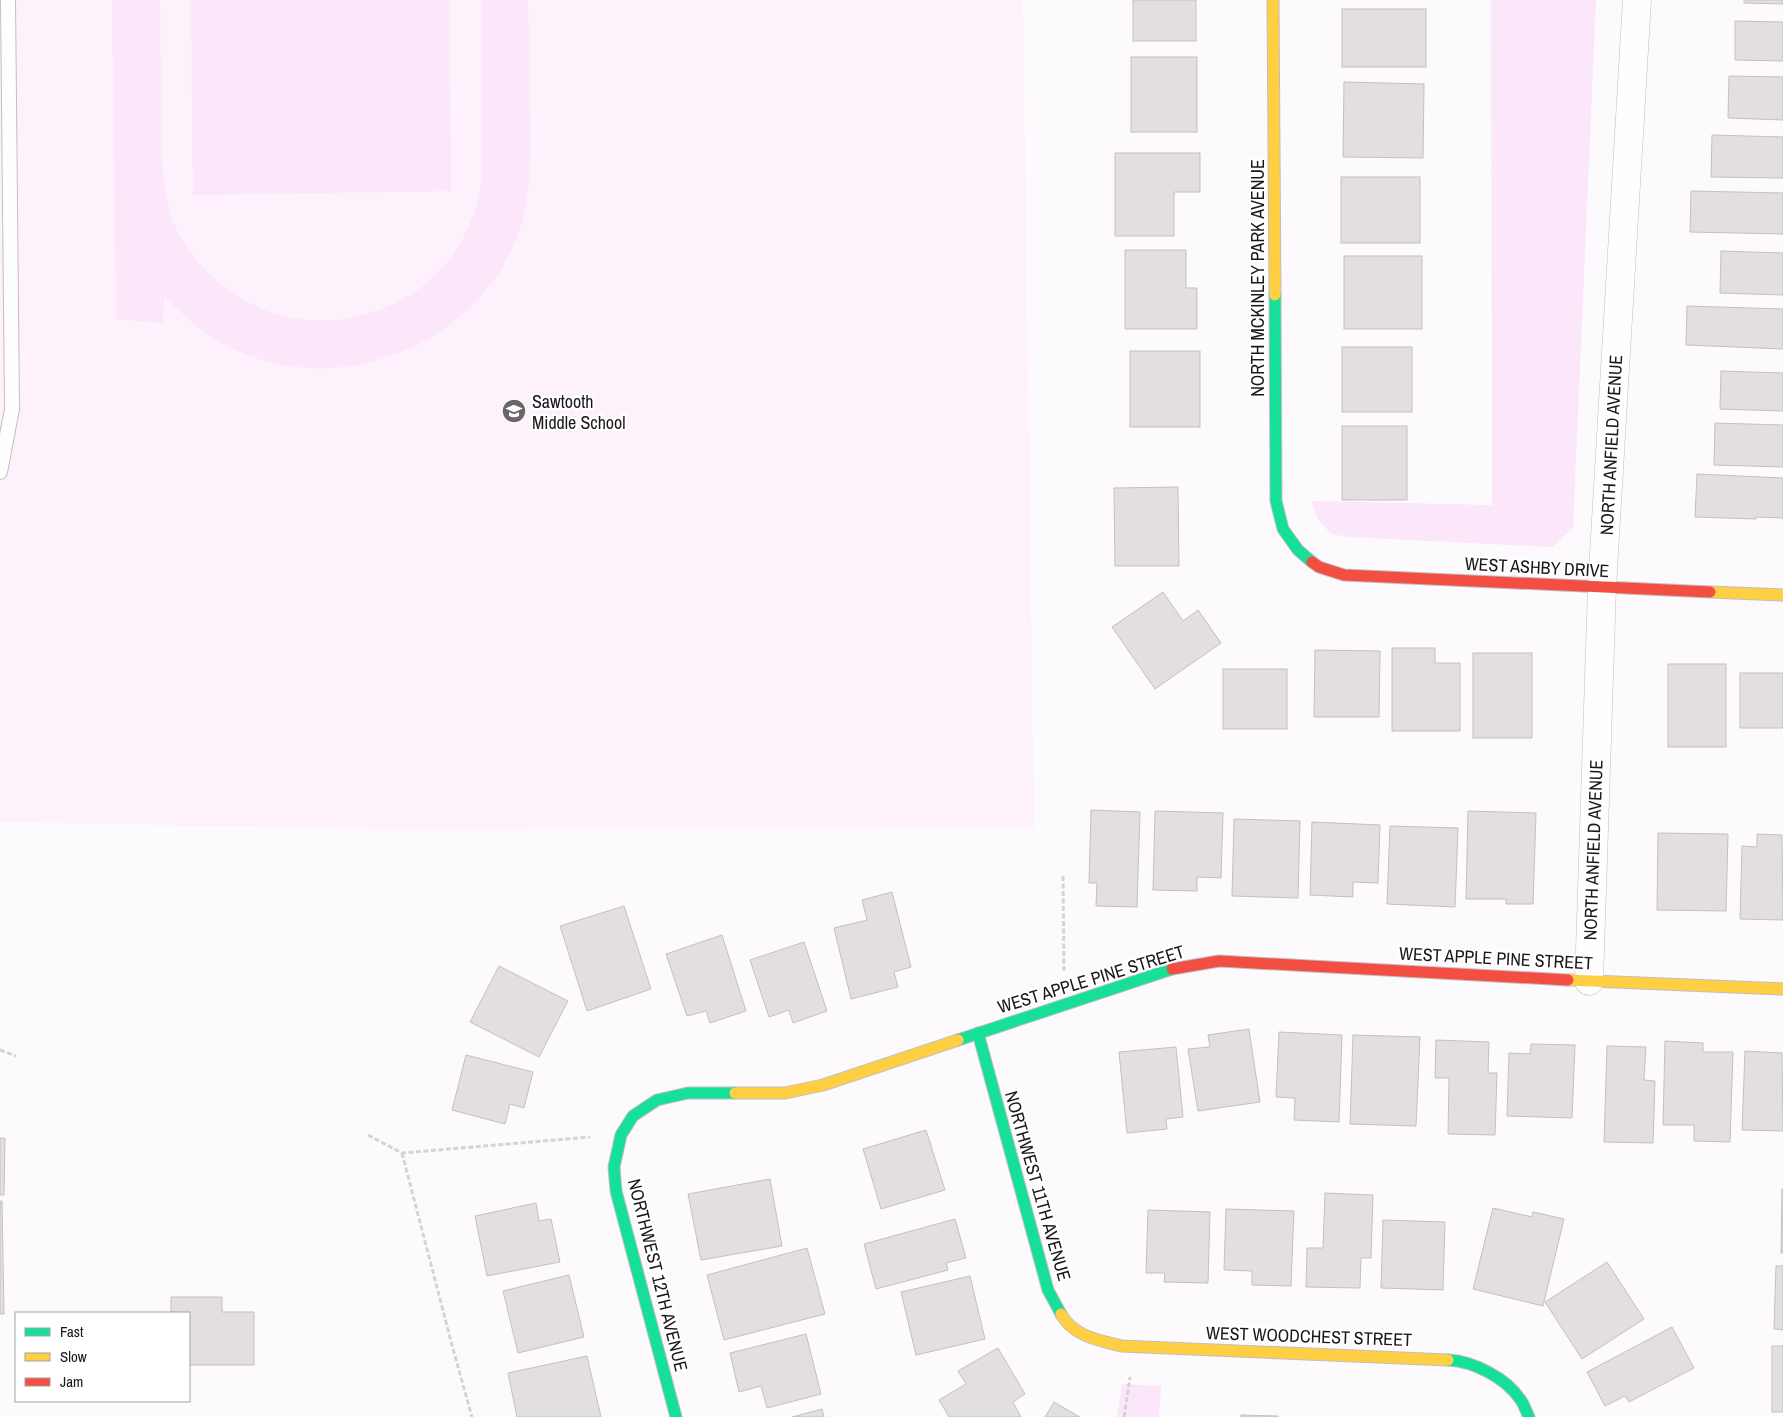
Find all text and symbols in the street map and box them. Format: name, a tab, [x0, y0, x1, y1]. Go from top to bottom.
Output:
street label: NORTH MCKINLEY PARK AVENUE	[1245, 159, 1270, 397]
street label: NORTH ANFIELD AVENUE	[1594, 354, 1628, 536]
place label: Sawtooth Middle School	[532, 389, 626, 435]
school or university icon: Sawtooth Middle School	[501, 398, 527, 424]
street label: WEST ASHBY DRIVE	[1464, 551, 1610, 583]
street label: NORTH ANFIELD AVENUE	[1577, 759, 1609, 941]
street label: WEST APPLE PINE STREET	[995, 939, 1187, 1019]
street label: WEST APPLE PINE STREET	[1398, 940, 1594, 976]
street label: NORTHWEST 11TH AVENUE	[999, 1088, 1077, 1284]
street label: NORTHWEST 12TH AVENUE	[622, 1176, 694, 1374]
legend	[15, 1312, 190, 1402]
street label: WEST WOODCHEST STREET	[1206, 1320, 1412, 1352]
text: Fast	[60, 1321, 84, 1342]
text: Slow	[60, 1346, 87, 1367]
text: Jam	[60, 1371, 83, 1392]

